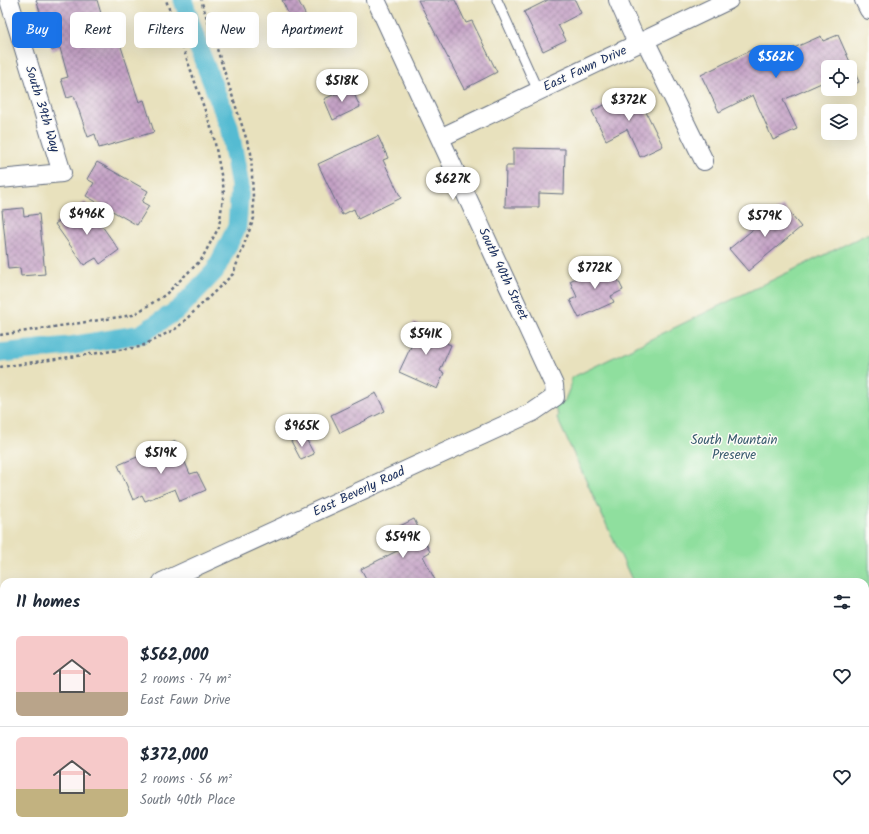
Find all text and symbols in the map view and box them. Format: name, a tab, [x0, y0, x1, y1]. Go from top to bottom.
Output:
chip: Buy	[12, 12, 62, 48]
chip: Rent	[70, 12, 126, 48]
chip: Filters	[134, 12, 198, 48]
chip: New	[206, 12, 259, 48]
chip: Apartment	[267, 12, 357, 48]
street label: East Fawn Drive	[540, 40, 631, 98]
pin: $562K	[748, 45, 804, 79]
text: $562K	[758, 47, 794, 68]
map controls	[821, 60, 857, 140]
button: locate	[821, 60, 857, 96]
street label: South 39th Way	[19, 63, 65, 156]
pin: $518K	[314, 69, 370, 103]
text: $518K	[325, 71, 359, 92]
pin: $372K	[601, 88, 657, 122]
text: $372K	[611, 90, 647, 111]
button: layers	[821, 104, 857, 140]
pin: $627K	[425, 167, 481, 201]
text: $627K	[435, 169, 471, 190]
pin: $496K	[59, 202, 115, 236]
text: $496K	[69, 204, 105, 225]
pin: $579K	[737, 204, 793, 238]
text: $579K	[748, 206, 782, 227]
street label: South 40th Street	[472, 224, 534, 325]
pin: $772K	[567, 256, 623, 290]
text: $772K	[577, 258, 613, 279]
pin: $541K	[398, 322, 454, 356]
text: $541K	[409, 324, 443, 345]
pin: $965K	[274, 414, 330, 448]
text: $965K	[284, 416, 320, 437]
park label: South Mountain Preserve	[691, 430, 777, 466]
pin: $519K	[133, 441, 189, 475]
text: $519K	[145, 443, 177, 464]
street label: East Beverly Road	[309, 461, 409, 523]
pin: $549K	[375, 525, 431, 559]
text: $549K	[385, 527, 421, 548]
text: 11 homes	[16, 589, 80, 616]
icon: filters	[831, 591, 853, 613]
text: $562,000	[140, 642, 208, 669]
icon: home	[48, 652, 96, 700]
icon: heart	[831, 665, 853, 687]
text: 2 rooms · 74 m²	[140, 669, 231, 690]
text: East Fawn Drive	[140, 690, 230, 711]
text: $372,000	[140, 742, 208, 769]
icon: home	[48, 753, 96, 801]
icon: heart	[831, 766, 853, 788]
text: 2 rooms · 56 m²	[140, 769, 232, 790]
text: South 40th Place	[140, 790, 235, 811]

